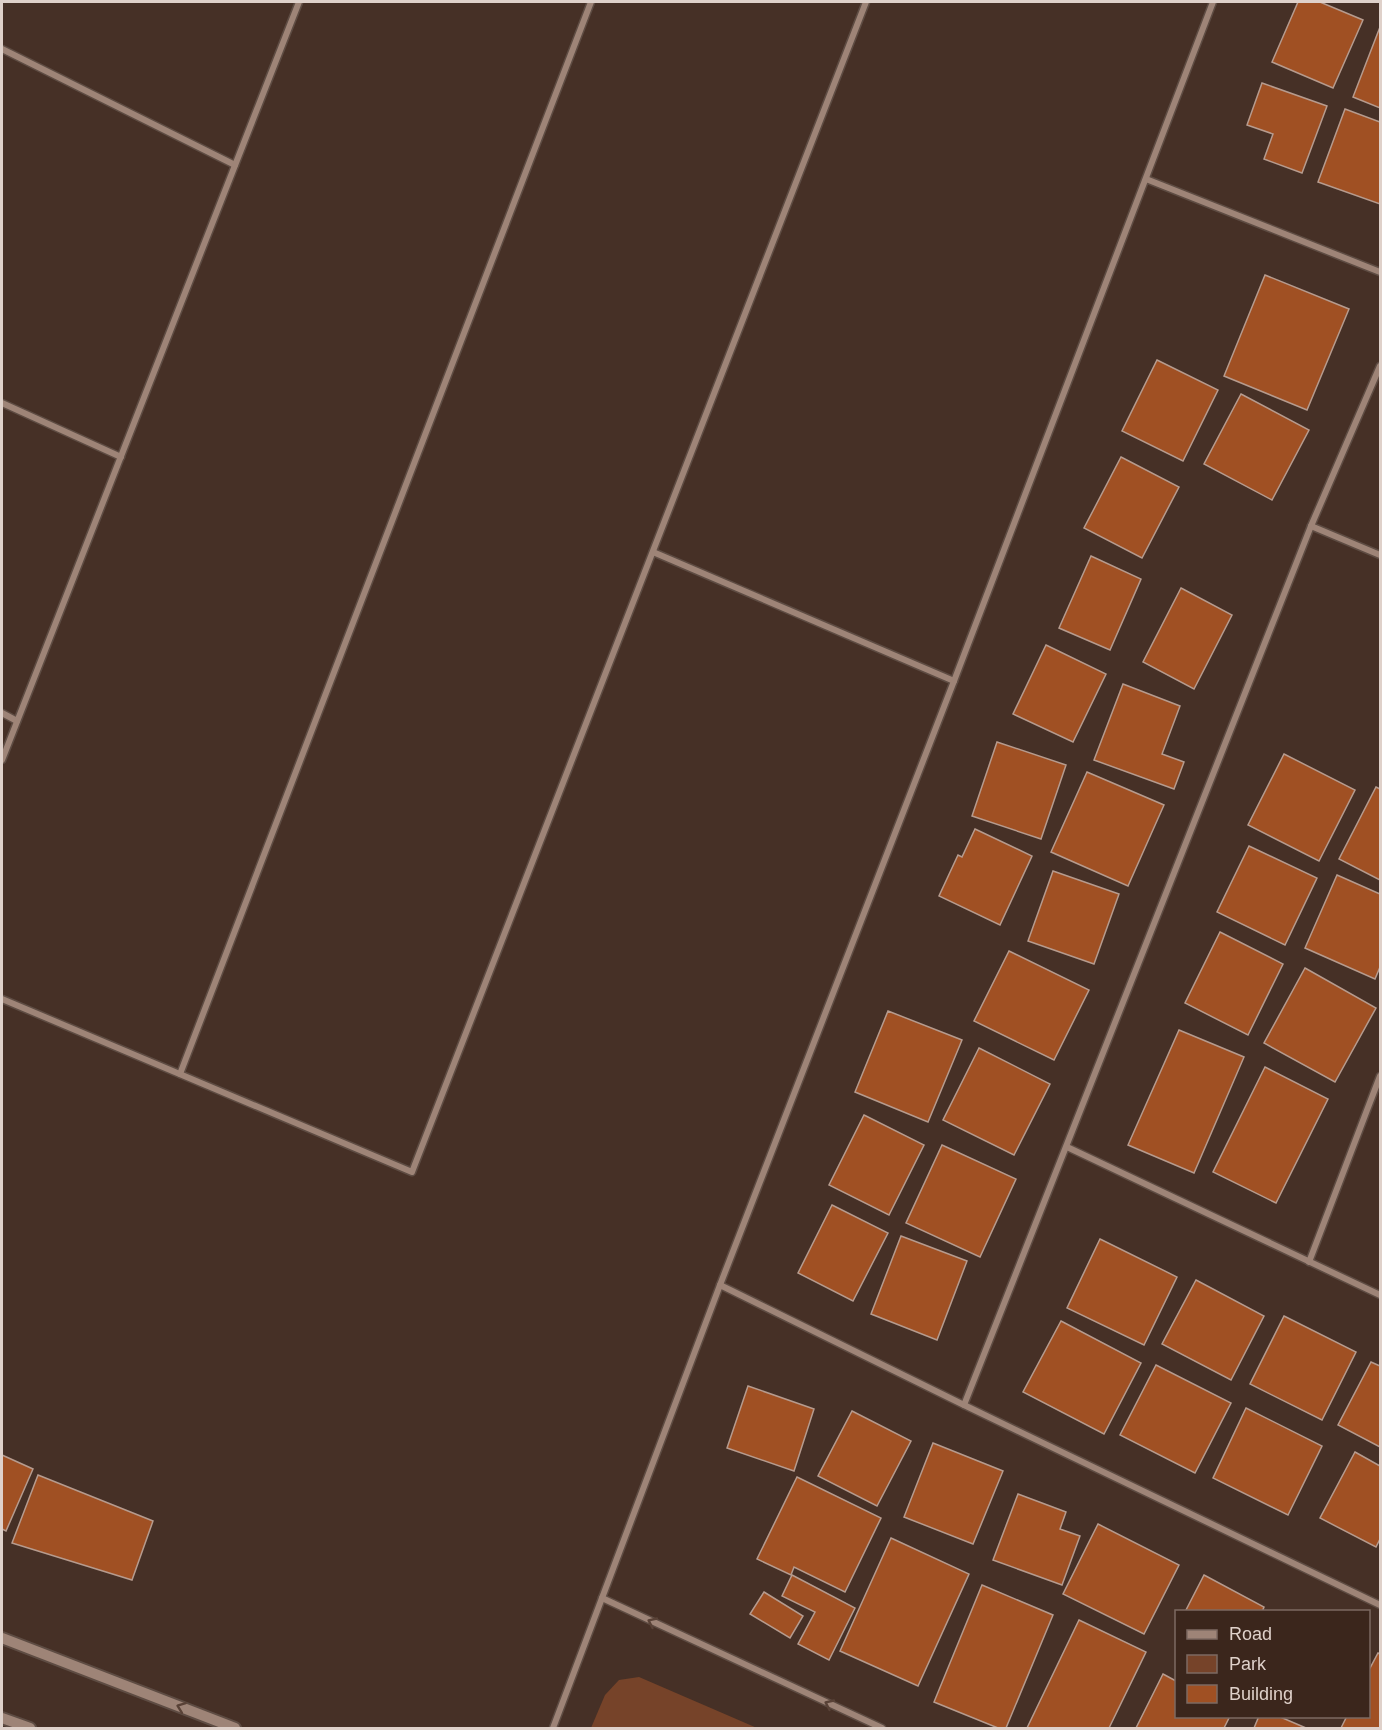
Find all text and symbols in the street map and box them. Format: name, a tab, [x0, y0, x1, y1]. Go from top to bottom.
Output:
legend	[1175, 1610, 1370, 1718]
one-way arrow	[648, 1617, 659, 1629]
text: Road	[1229, 1624, 1272, 1644]
text: Park	[1229, 1654, 1267, 1674]
text: Building	[1229, 1684, 1293, 1704]
one-way arrow	[825, 1699, 836, 1711]
one-way arrow	[176, 1702, 187, 1715]

